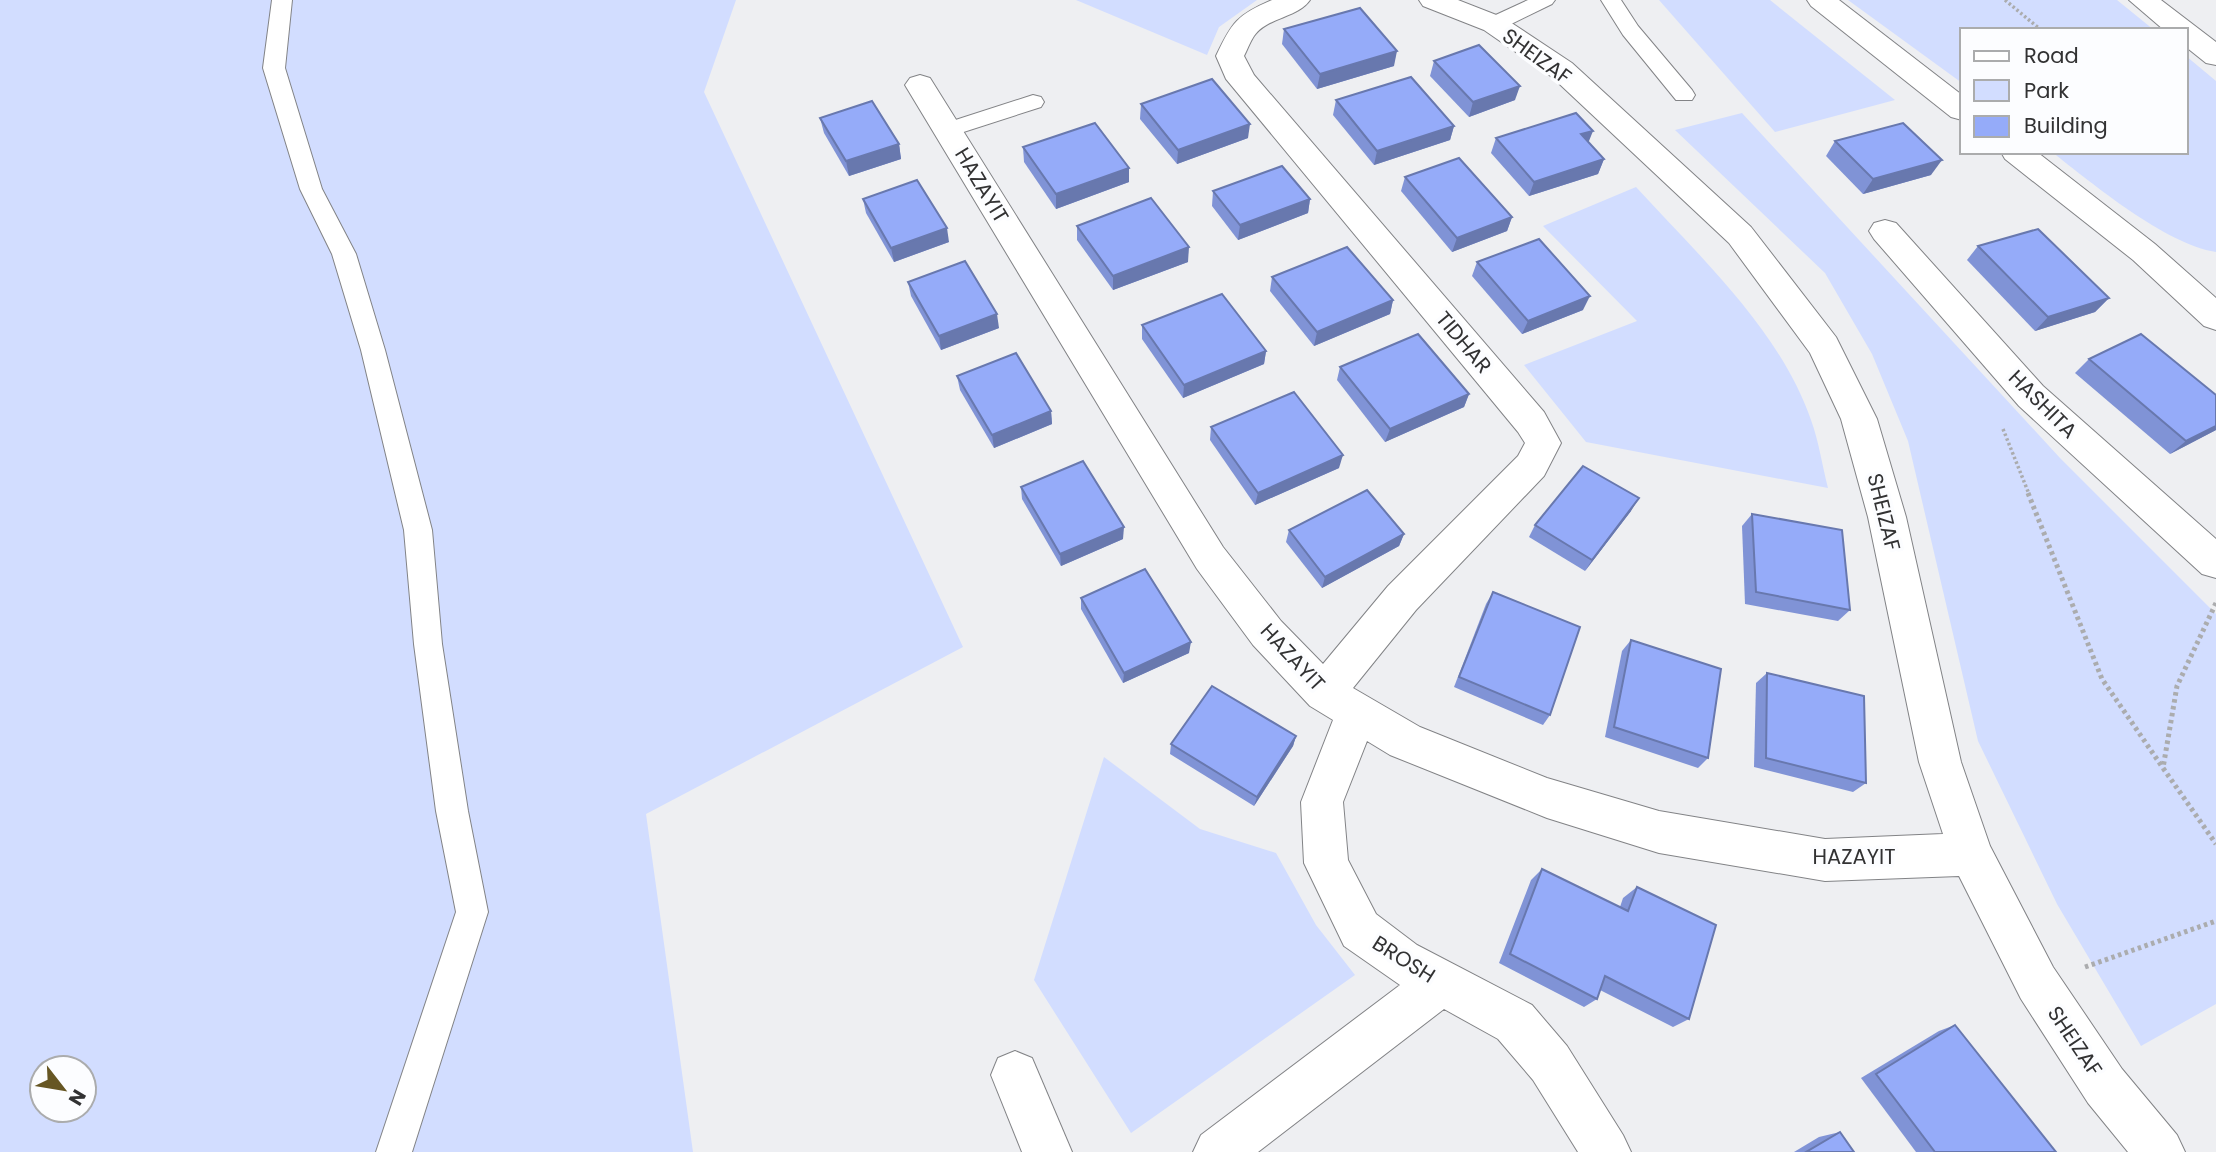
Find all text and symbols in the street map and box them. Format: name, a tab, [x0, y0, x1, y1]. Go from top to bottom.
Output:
street label: SHEIZAF	[1497, 21, 1577, 91]
legend	[1960, 28, 2188, 154]
text: Road	[2024, 41, 2079, 70]
text: Park	[2024, 76, 2069, 105]
text: Building	[2024, 111, 2108, 140]
street label: HAZAYIT	[948, 142, 1016, 228]
street label: TIDHAR	[1429, 305, 1499, 379]
street label: HASHITA	[2002, 363, 2084, 445]
street label: SHEIZAF	[1860, 470, 1908, 554]
street label: HAZAYIT	[1254, 617, 1332, 697]
street label: HAZAYIT	[1813, 842, 1896, 871]
street label: BROSH	[1367, 928, 1441, 990]
street label: SHEIZAF	[2041, 1000, 2109, 1082]
north arrow	[28, 1054, 98, 1124]
text: N	[62, 1084, 92, 1111]

